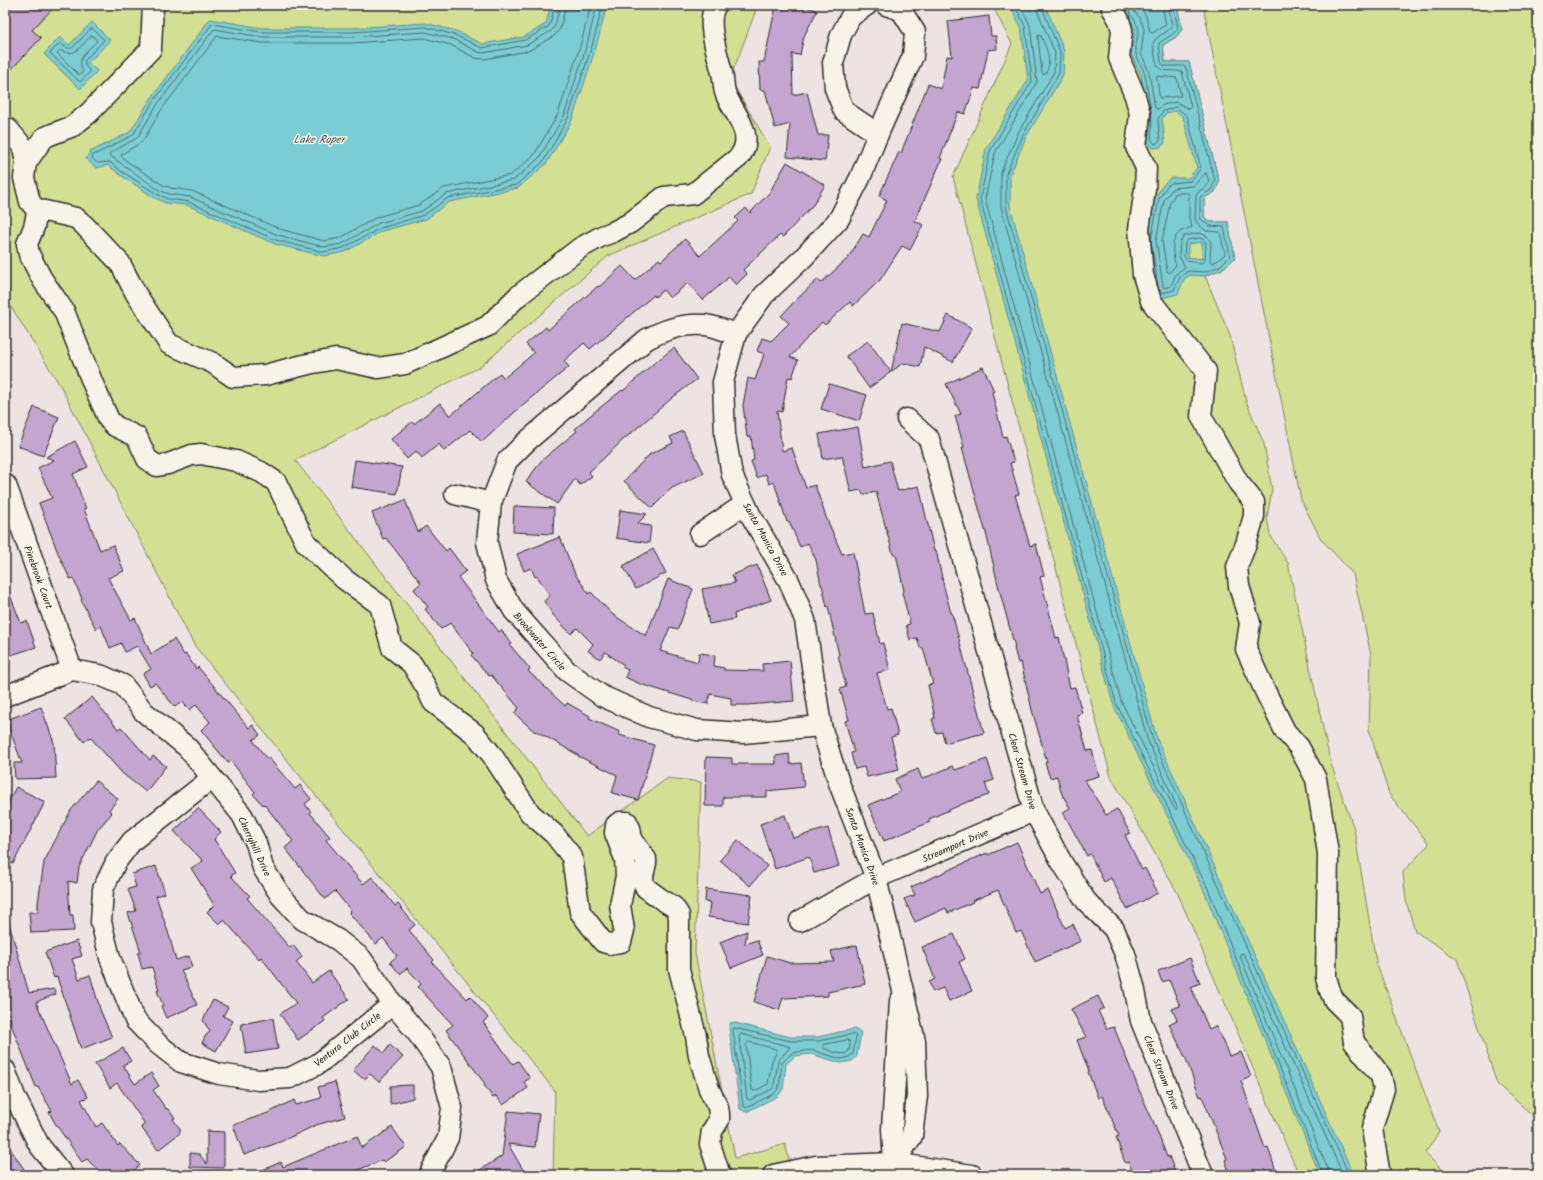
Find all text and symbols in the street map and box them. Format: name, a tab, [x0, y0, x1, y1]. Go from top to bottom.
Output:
water label: Lake Roper	[294, 131, 347, 149]
street label: Santa Monica Drive	[738, 500, 792, 580]
street label: Pinebrook Court	[19, 543, 57, 611]
street label: Brookwater Circle	[509, 609, 570, 675]
street label: Clear Stream Drive	[1003, 731, 1041, 812]
street label: Santa Monica Drive	[841, 805, 884, 888]
street label: Cherryhill Drive	[233, 814, 275, 880]
street label: Streamport Drive	[920, 824, 992, 867]
street label: Ventura Club Circle	[311, 1008, 385, 1071]
street label: Clear Stream Drive	[1139, 1033, 1184, 1113]

